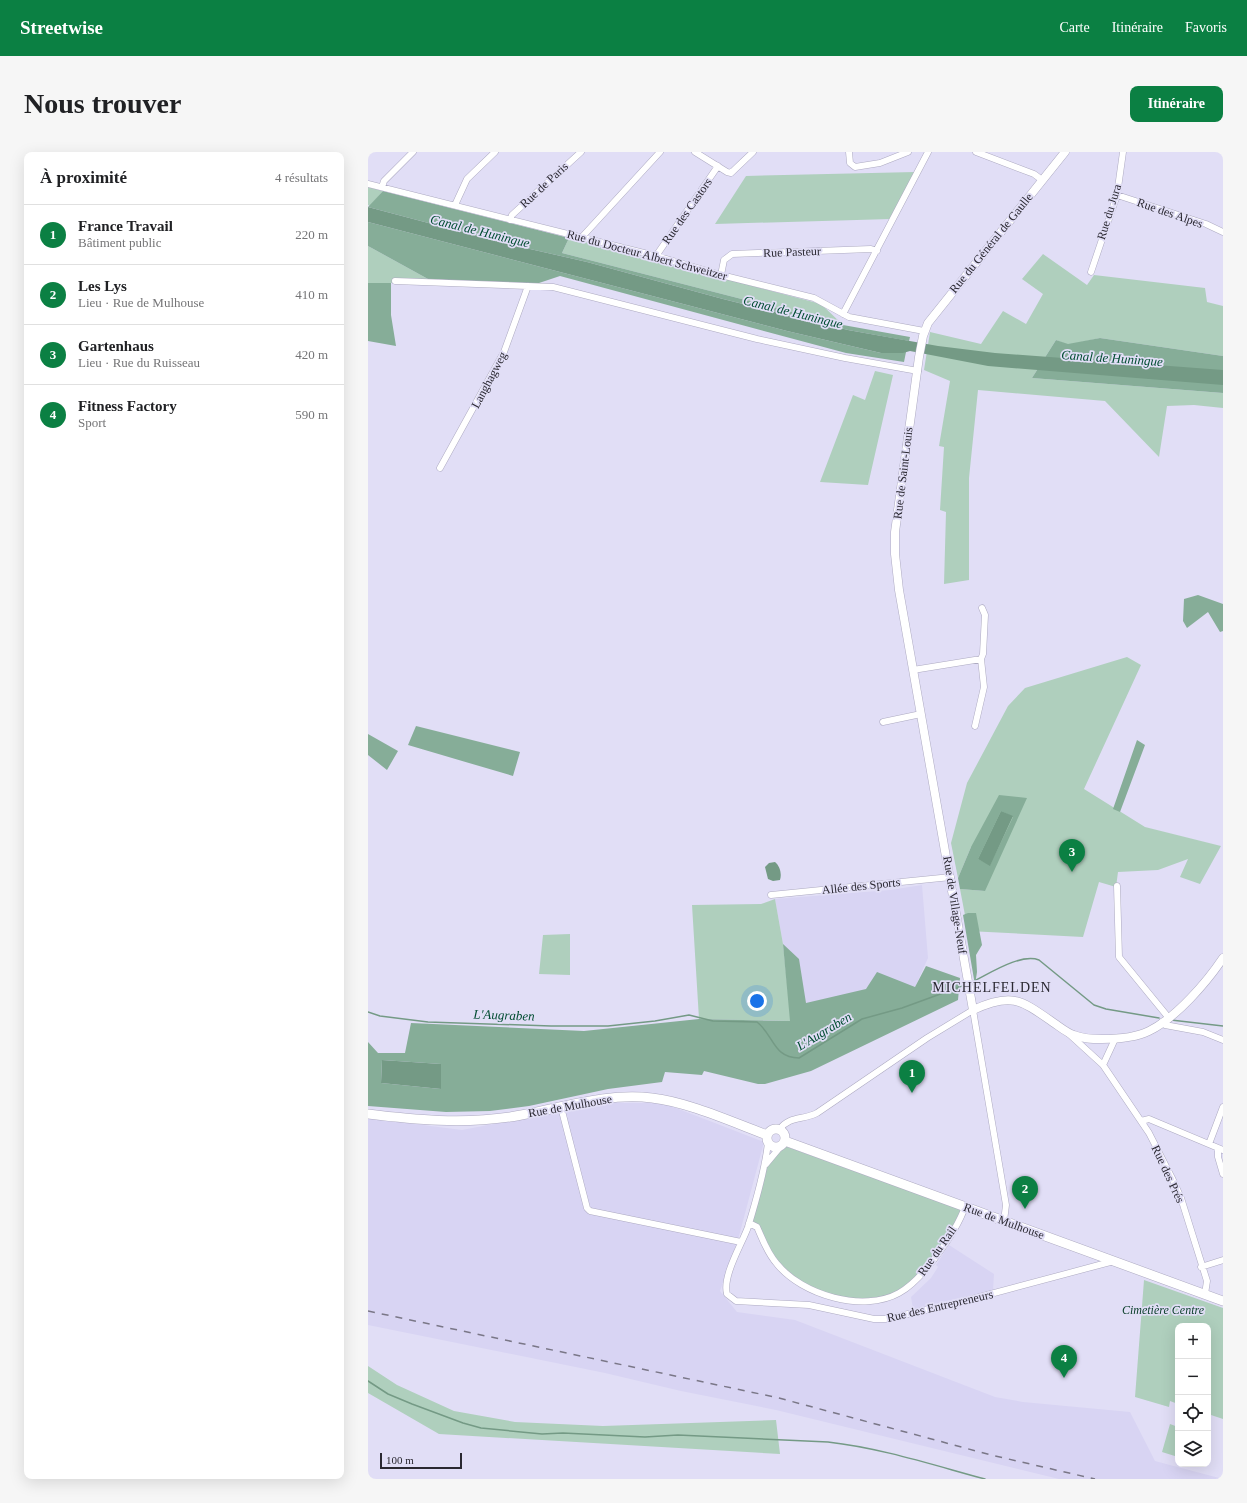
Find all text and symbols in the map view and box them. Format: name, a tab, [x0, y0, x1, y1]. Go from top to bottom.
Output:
text: Streetwise	[20, 17, 103, 38]
text: Carte	[1059, 20, 1090, 35]
text: Itinéraire	[1112, 20, 1163, 35]
text: Favoris	[1185, 20, 1227, 35]
button: Itinéraire	[1130, 86, 1223, 122]
text: Nous trouver	[24, 88, 181, 119]
street label: Rue de Paris	[517, 159, 571, 211]
text: À proximité	[40, 168, 127, 187]
text: 4 résultats	[275, 170, 328, 185]
street label: Rue des Castors	[659, 175, 715, 247]
street label: Rue du Jura	[1094, 182, 1124, 241]
street label: Rue du Général de Gaulle	[946, 190, 1036, 296]
street label: Rue des Alpes	[1135, 195, 1205, 231]
water label: Canal de Huningue	[429, 211, 531, 251]
text: France Travail	[78, 218, 173, 234]
text: 1	[50, 227, 56, 242]
text: 220 m	[295, 227, 328, 242]
street label: Rue du Docteur Albert Schweitzer	[565, 227, 729, 283]
text: Bâtiment public	[78, 235, 161, 250]
street label: Rue Pasteur	[763, 244, 821, 260]
text: Les Lys	[78, 278, 127, 294]
text: 2	[50, 287, 56, 302]
text: 410 m	[295, 287, 328, 302]
water label: Canal de Huningue	[742, 292, 844, 332]
text: Lieu · Rue de Mulhouse	[78, 295, 204, 310]
text: Gartenhaus	[78, 338, 154, 354]
text: 3	[50, 347, 56, 362]
text: 420 m	[295, 347, 328, 362]
water label: Canal de Huningue	[1061, 347, 1164, 369]
street label: Langhagweg	[468, 349, 510, 411]
text: Lieu · Rue du Ruisseau	[78, 355, 200, 370]
text: Fitness Factory	[78, 398, 177, 414]
text: 4	[50, 407, 56, 422]
text: 590 m	[295, 407, 328, 422]
text: Sport	[78, 415, 106, 430]
street label: Rue de Saint-Louis	[890, 426, 916, 520]
pin: 3	[1059, 839, 1085, 872]
street label: Rue de Village-Neuf	[940, 855, 970, 955]
street label: Allée des Sports	[821, 875, 901, 897]
district label: MICHELFELDEN	[932, 980, 1052, 995]
your location	[747, 991, 767, 1011]
water label: L'Augraben	[472, 1006, 535, 1024]
water label: L'Augraben	[793, 1009, 854, 1054]
pin: 1	[899, 1060, 925, 1093]
street label: Rue de Mulhouse	[527, 1092, 613, 1120]
street label: Rue des Prés	[1149, 1143, 1188, 1205]
pin: 2	[1012, 1176, 1038, 1209]
street label: Rue de Mulhouse	[962, 1200, 1046, 1242]
street label: Rue du Rail	[915, 1223, 960, 1278]
street label: Rue des Entrepreneurs	[885, 1287, 995, 1325]
park label: Cimetière Centre	[1122, 1303, 1205, 1317]
map controls	[1175, 1323, 1211, 1467]
button: +	[1175, 1323, 1211, 1359]
pin: 4	[1051, 1345, 1077, 1378]
button: −	[1175, 1359, 1211, 1395]
button: locate	[1175, 1395, 1211, 1431]
button: layers	[1175, 1431, 1211, 1467]
scale bar	[380, 1451, 462, 1470]
text: 100 m	[386, 1454, 414, 1466]

